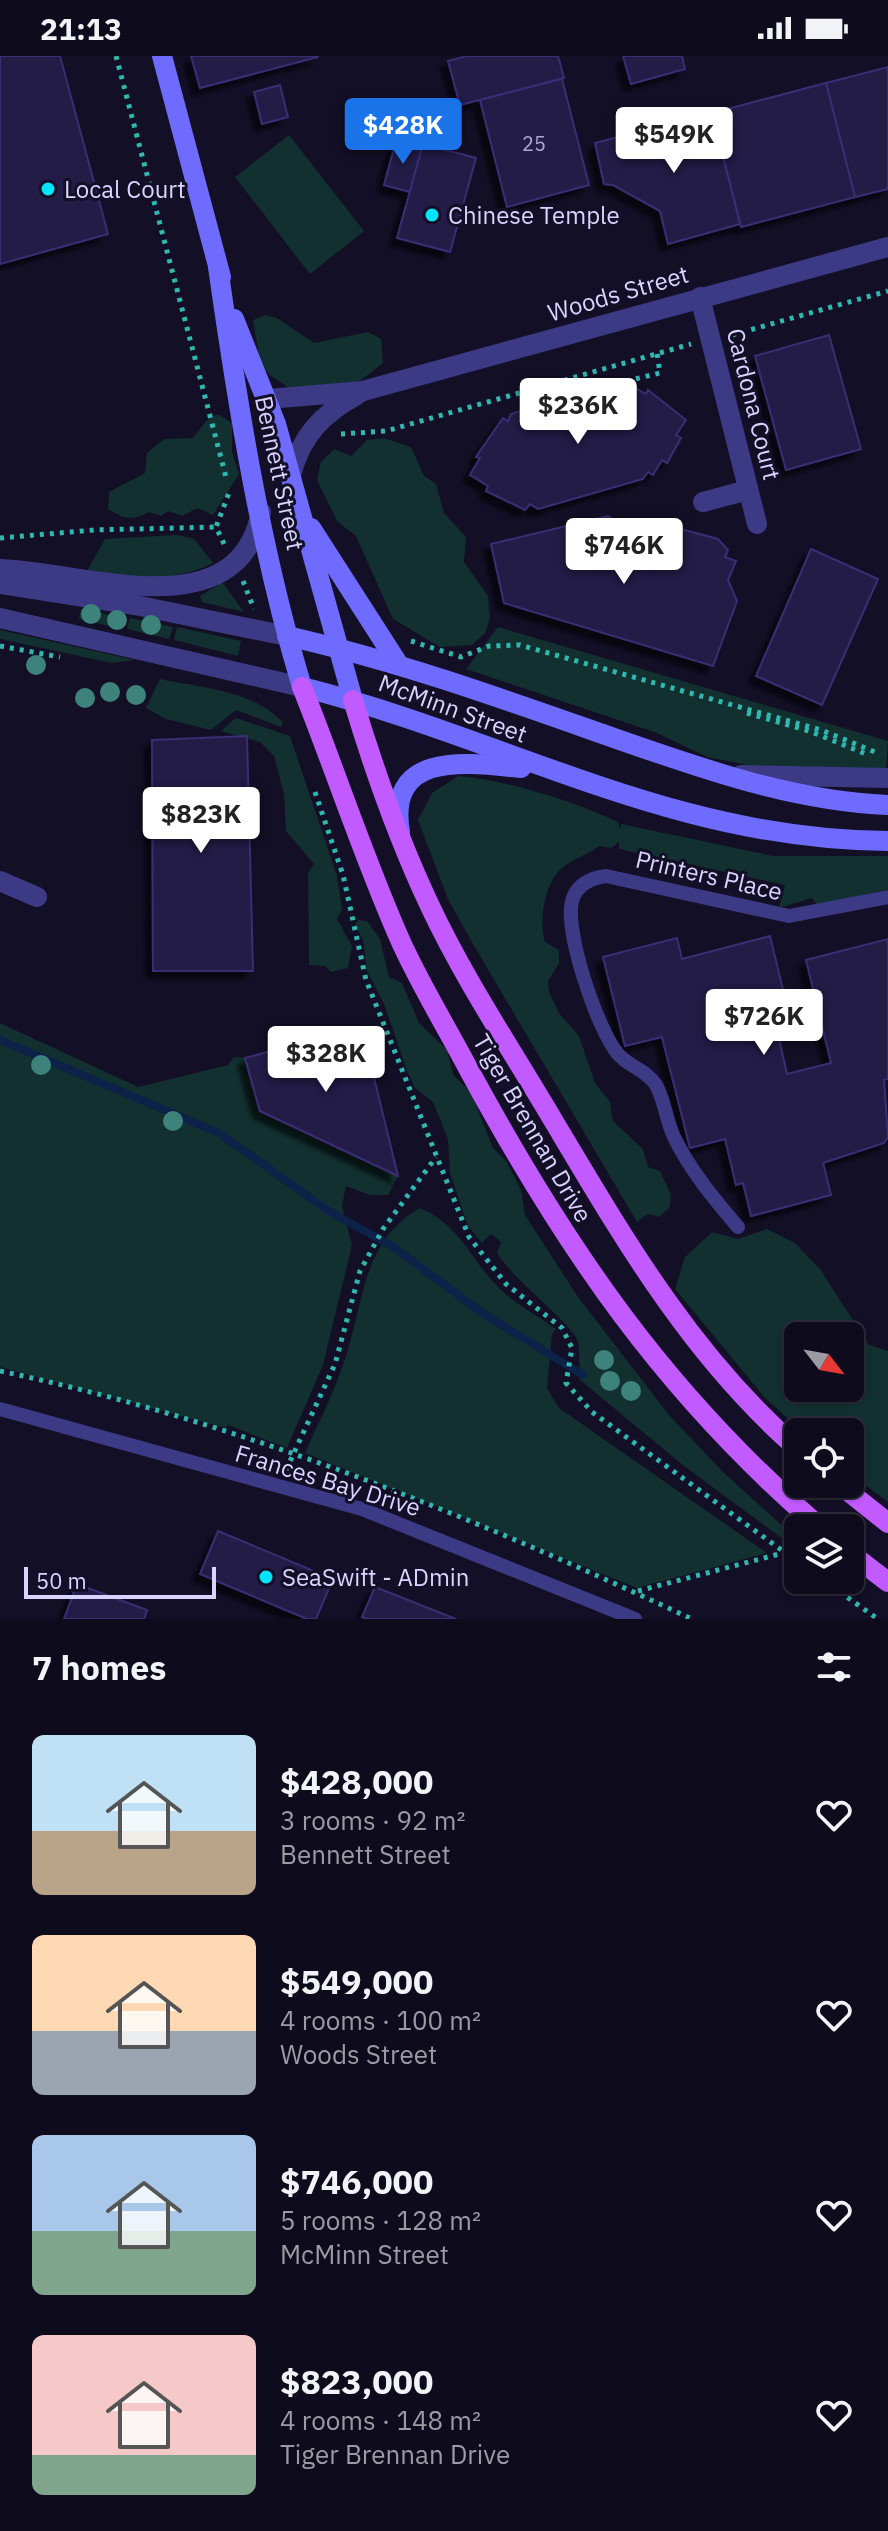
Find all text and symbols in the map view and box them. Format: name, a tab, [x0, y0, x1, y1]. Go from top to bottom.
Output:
text: 21:13	[40, 9, 122, 48]
pin: $428K	[347, 98, 459, 166]
text: $428K	[363, 107, 443, 141]
pin: $549K	[618, 107, 730, 175]
text: $549K	[634, 116, 714, 150]
house number: 25	[522, 130, 546, 157]
place label: Local Court	[64, 173, 186, 205]
marker: Local Court	[39, 180, 57, 198]
place label: Chinese Temple	[448, 199, 620, 231]
marker: Chinese Temple	[423, 206, 441, 224]
street label: Woods Street	[544, 258, 692, 328]
street label: Cardona Court	[720, 325, 788, 483]
pin: $236K	[522, 378, 634, 446]
text: $236K	[538, 387, 618, 421]
street label: Bennett Street	[248, 393, 312, 553]
pin: $746K	[568, 518, 680, 586]
text: $746K	[584, 527, 664, 561]
street label: McMinn Street	[374, 666, 532, 750]
pin: $823K	[145, 787, 257, 855]
text: $823K	[161, 796, 241, 830]
street label: Printers Place	[633, 843, 785, 907]
pin: $726K	[708, 989, 820, 1057]
text: $726K	[724, 998, 804, 1032]
pin: $328K	[270, 1026, 382, 1094]
street label: Tiger Brennan Drive	[466, 1028, 600, 1228]
text: $328K	[286, 1035, 366, 1069]
north arrow	[784, 1322, 864, 1402]
map controls	[784, 1322, 864, 1594]
button: locate	[784, 1418, 864, 1498]
street label: Frances Bay Drive	[231, 1437, 425, 1523]
button: layers	[784, 1514, 864, 1594]
place label: SeaSwift - ADmin	[282, 1561, 470, 1593]
scale bar	[24, 1563, 216, 1599]
text: 50 m	[36, 1566, 87, 1595]
marker: SeaSwift - ADmin	[257, 1568, 275, 1586]
text: 7 homes	[32, 1645, 167, 1689]
icon: filters	[812, 1645, 856, 1689]
text: $428,000	[280, 1759, 433, 1803]
icon: home	[96, 1767, 192, 1863]
icon: heart	[812, 1793, 856, 1837]
text: 3 rooms · 92 m²	[280, 1803, 465, 1837]
text: Bennett Street	[280, 1837, 451, 1871]
text: $549,000	[280, 1959, 433, 2003]
icon: home	[96, 1967, 192, 2063]
icon: heart	[812, 1993, 856, 2037]
text: 4 rooms · 100 m²	[280, 2003, 481, 2037]
text: Woods Street	[280, 2037, 437, 2071]
text: $746,000	[280, 2159, 433, 2203]
icon: home	[96, 2167, 192, 2263]
icon: heart	[812, 2193, 856, 2237]
text: 5 rooms · 128 m²	[280, 2203, 481, 2237]
text: McMinn Street	[280, 2237, 449, 2271]
text: $823,000	[280, 2359, 433, 2403]
icon: home	[96, 2367, 192, 2463]
icon: heart	[812, 2393, 856, 2437]
text: 4 rooms · 148 m²	[280, 2403, 481, 2437]
text: Tiger Brennan Drive	[280, 2437, 510, 2471]

